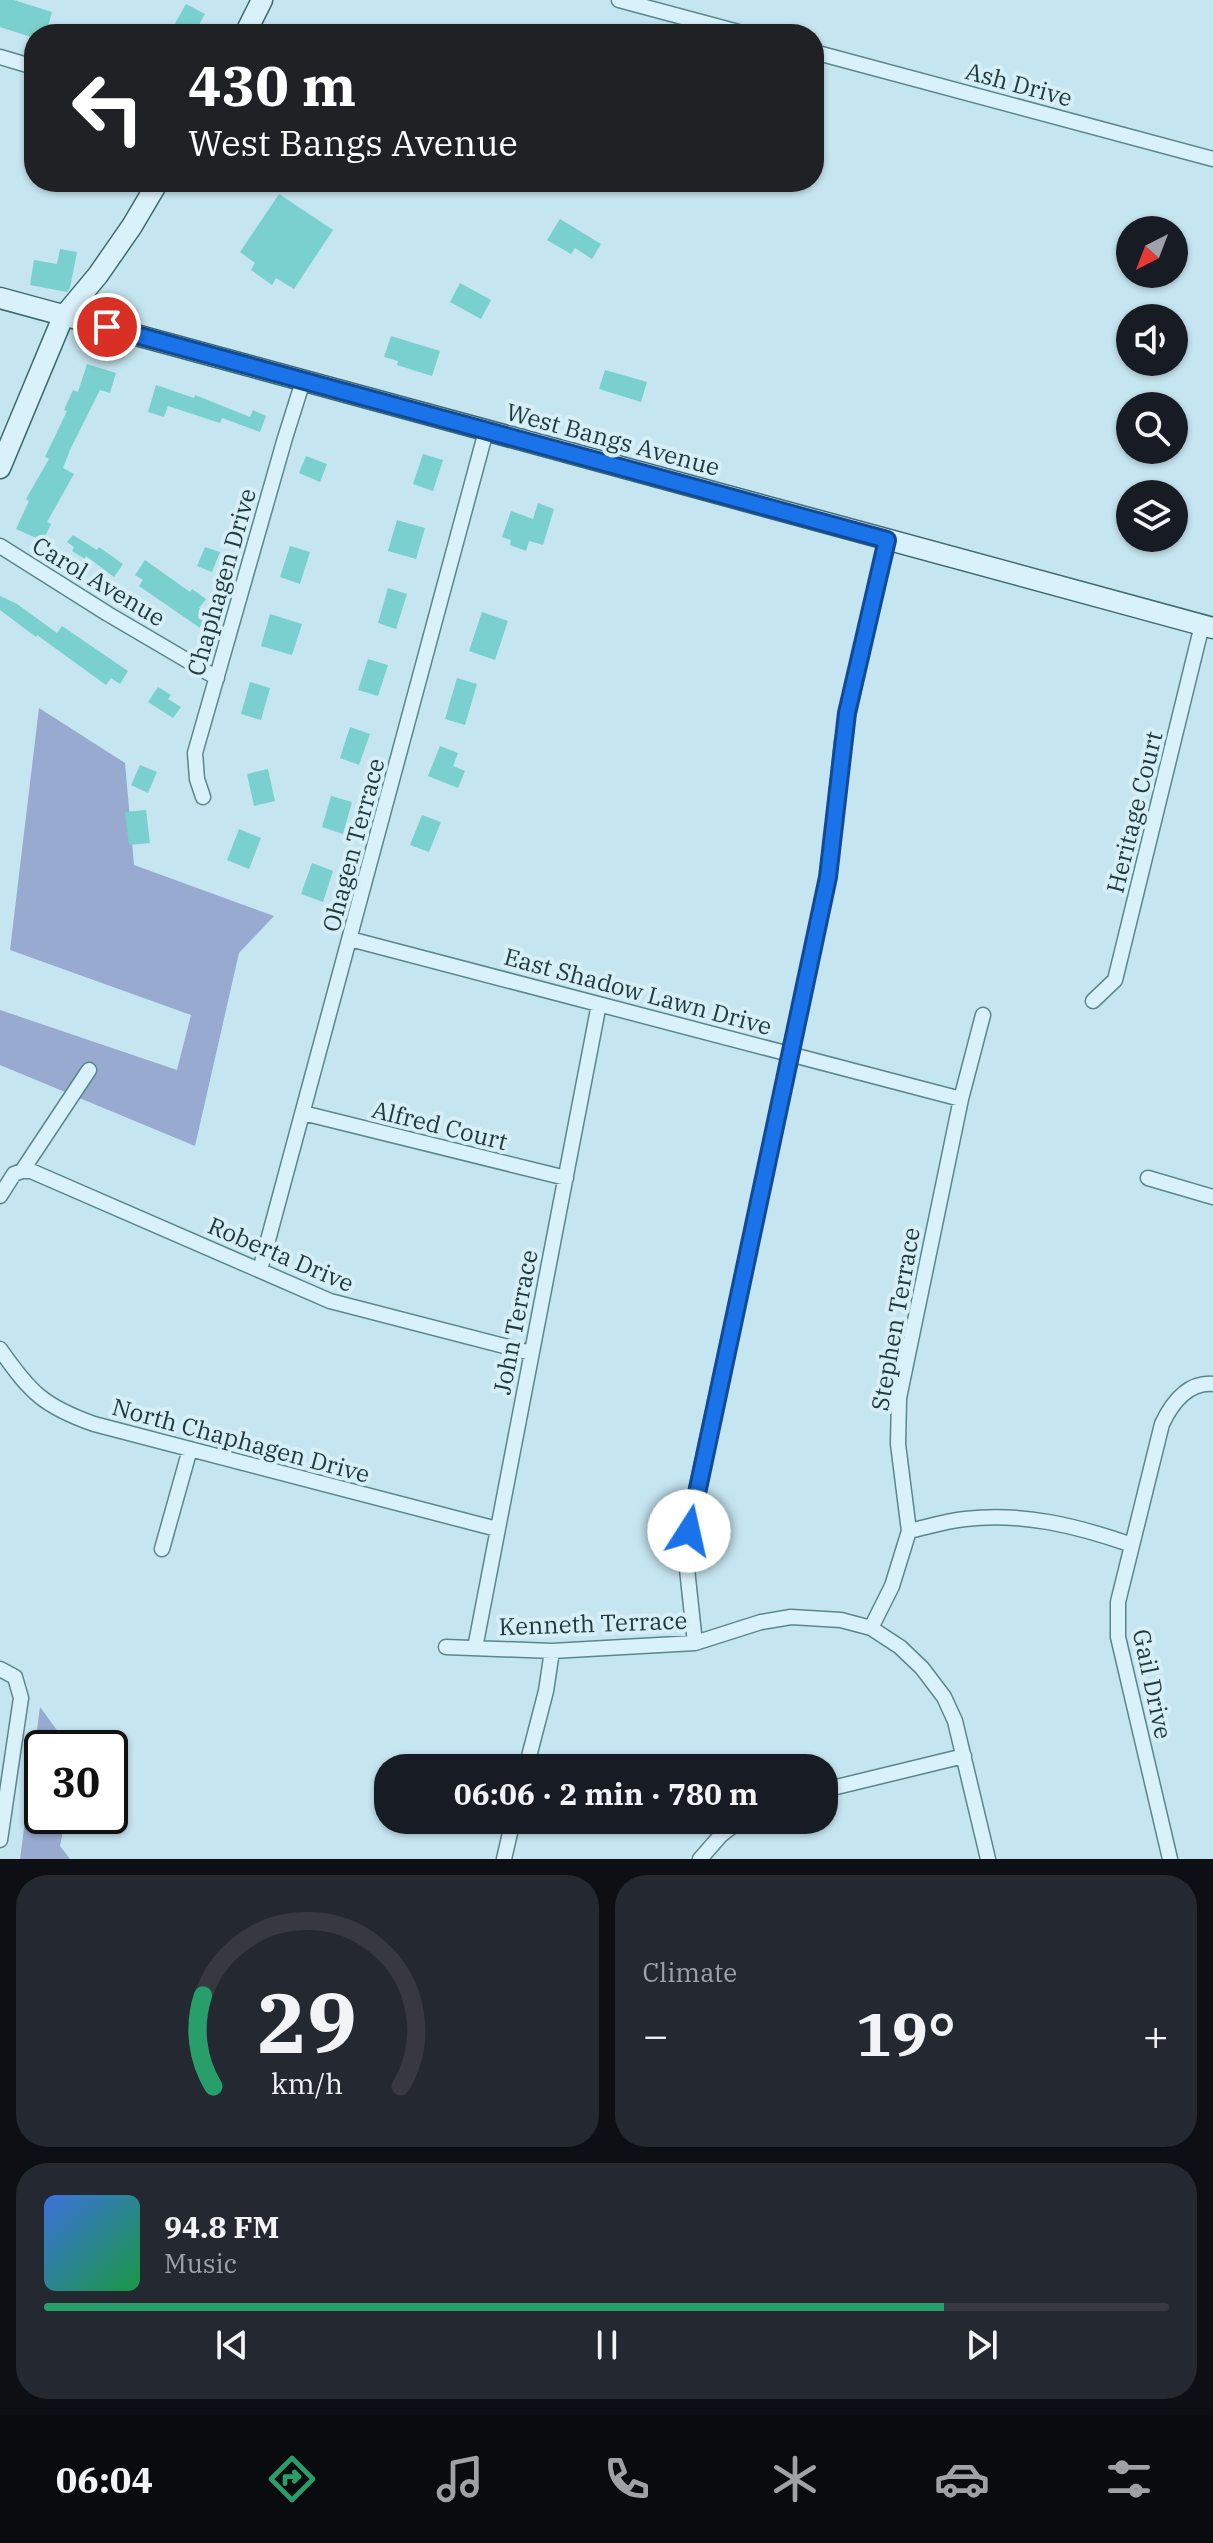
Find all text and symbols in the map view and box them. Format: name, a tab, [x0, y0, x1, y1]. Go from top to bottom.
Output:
text: 430 m	[188, 49, 356, 121]
street label: Ash Drive	[962, 54, 1076, 114]
icon: left	[56, 56, 160, 160]
text: West Bangs Avenue	[188, 119, 518, 166]
north arrow	[1116, 216, 1188, 288]
map controls	[1116, 216, 1188, 552]
pin	[73, 293, 141, 361]
button: sound	[1116, 304, 1188, 376]
icon: arrive	[85, 305, 129, 349]
button: search	[1116, 392, 1188, 464]
street label: West Bangs Avenue	[503, 395, 723, 483]
button: layers	[1116, 480, 1188, 552]
street label: Chaphagen Drive	[179, 485, 263, 679]
street label: Carol Avenue	[27, 529, 171, 633]
street label: Heritage Court	[1098, 728, 1170, 896]
street label: Ohagen Terrace	[314, 755, 392, 935]
street label: East Shadow Lawn Drive	[501, 940, 775, 1042]
street label: Alfred Court	[369, 1093, 511, 1157]
street label: Roberta Drive	[203, 1209, 359, 1299]
street label: Stephen Terrace	[863, 1225, 927, 1413]
street label: John Terrace	[485, 1247, 545, 1397]
street label: North Chaphagen Drive	[109, 1390, 373, 1490]
position arrow	[647, 1489, 731, 1573]
street label: Kenneth Terrace	[498, 1604, 688, 1642]
street label: Gail Drive	[1126, 1626, 1180, 1742]
speed limit sign: 30	[24, 1730, 128, 1834]
text: 06:06 · 2 min · 780 m	[454, 1774, 758, 1813]
text: Climate	[643, 1955, 737, 1989]
text: 29	[257, 1968, 357, 2076]
text: 19°	[856, 1994, 956, 2073]
text: −	[643, 2006, 669, 2063]
text: +	[1143, 2006, 1169, 2063]
text: km/h	[271, 2065, 343, 2102]
text: 94.8 FM	[164, 2207, 279, 2246]
text: Music	[164, 2246, 237, 2280]
icon: previous	[210, 2323, 254, 2367]
icon: pause	[585, 2323, 629, 2367]
icon: next	[960, 2323, 1004, 2367]
icon: directions	[264, 2451, 320, 2507]
icon: music	[432, 2451, 488, 2507]
icon: phone	[599, 2451, 655, 2507]
icon: climate	[767, 2451, 823, 2507]
icon: car	[934, 2451, 990, 2507]
icon: filters	[1101, 2451, 1157, 2507]
text: 06:04	[56, 2456, 153, 2503]

